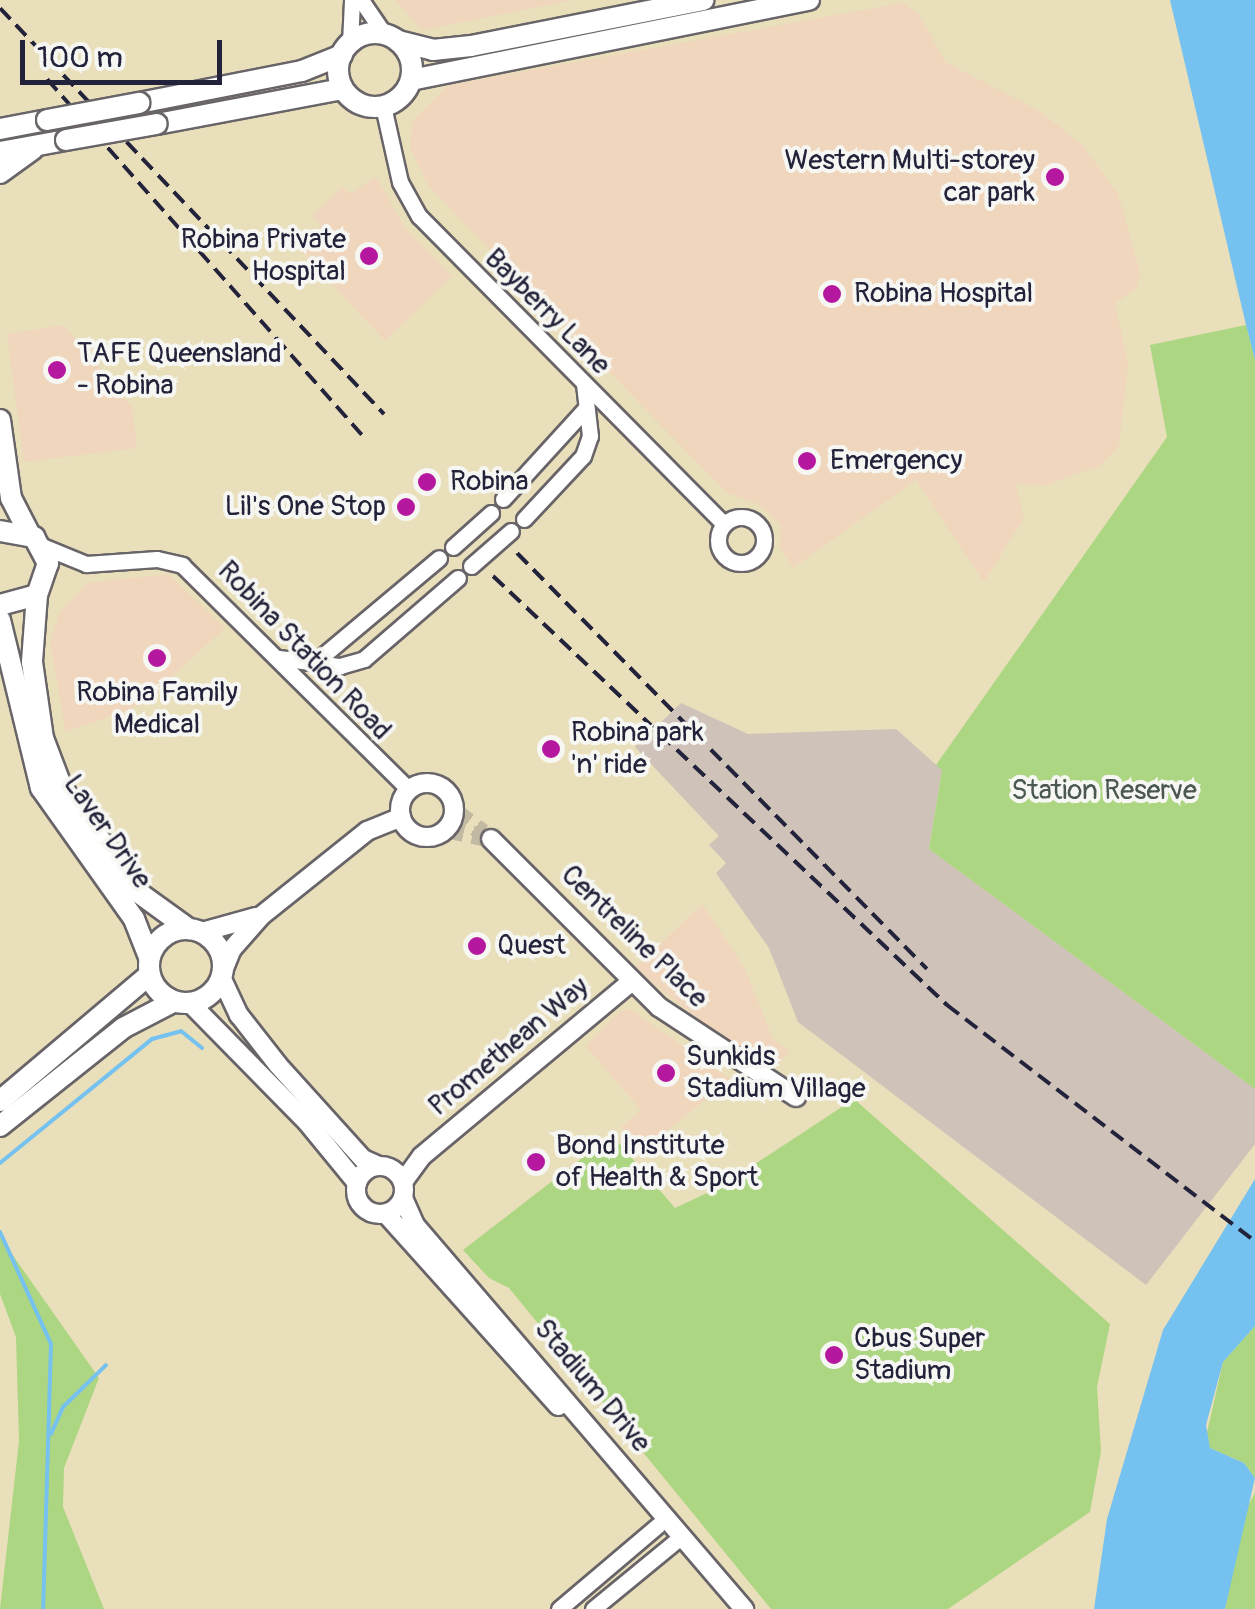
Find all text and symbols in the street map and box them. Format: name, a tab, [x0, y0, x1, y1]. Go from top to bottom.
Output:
scale bar	[25, 20, 228, 82]
text: 100 m	[37, 39, 123, 76]
place label: Western Multi-storey car park	[785, 144, 1035, 210]
marker: Western Multi-storey car park	[1044, 166, 1066, 188]
place label: Robina Private Hospital	[181, 223, 346, 289]
street label: Bayberry Lane	[477, 242, 617, 382]
marker: Robina Private Hospital	[356, 243, 382, 269]
place label: Robina Hospital	[854, 277, 1033, 311]
marker: Robina Hospital	[819, 281, 845, 307]
place label: TAFE Queensland - Robina	[77, 337, 282, 403]
marker: TAFE Queensland - Robina	[46, 359, 68, 381]
place label: Emergency	[830, 444, 963, 478]
marker: Emergency	[794, 448, 820, 474]
place label: Robina	[450, 465, 529, 499]
marker: Robina	[414, 469, 440, 495]
place label: Lil's One Stop	[225, 490, 386, 524]
marker: Lil's One Stop	[395, 496, 417, 518]
street label: Robina Station Road	[210, 555, 398, 747]
marker: Robina Family Medical	[144, 645, 170, 671]
place label: Robina Family Medical	[76, 676, 238, 742]
place label: Robina park 'n' ride	[571, 716, 704, 782]
marker: Robina park 'n' ride	[540, 738, 562, 760]
street label: Laver Drive	[56, 769, 158, 895]
park label: Station Reserve	[1011, 774, 1197, 808]
street label: Centreline Place	[554, 859, 714, 1015]
place label: Quest	[497, 929, 566, 963]
marker: Quest	[466, 935, 488, 957]
street label: Promethean Way	[422, 970, 596, 1124]
place label: Sunkids Stadium Village	[686, 1040, 866, 1106]
marker: Sunkids Stadium Village	[655, 1062, 677, 1084]
place label: Bond Institute of Health & Sport	[556, 1129, 759, 1195]
marker: Bond Institute of Health & Sport	[525, 1151, 547, 1173]
street label: Stadium Drive	[527, 1313, 657, 1459]
place label: Cbus Super Stadium	[854, 1322, 985, 1388]
marker: Cbus Super Stadium	[823, 1344, 845, 1366]

